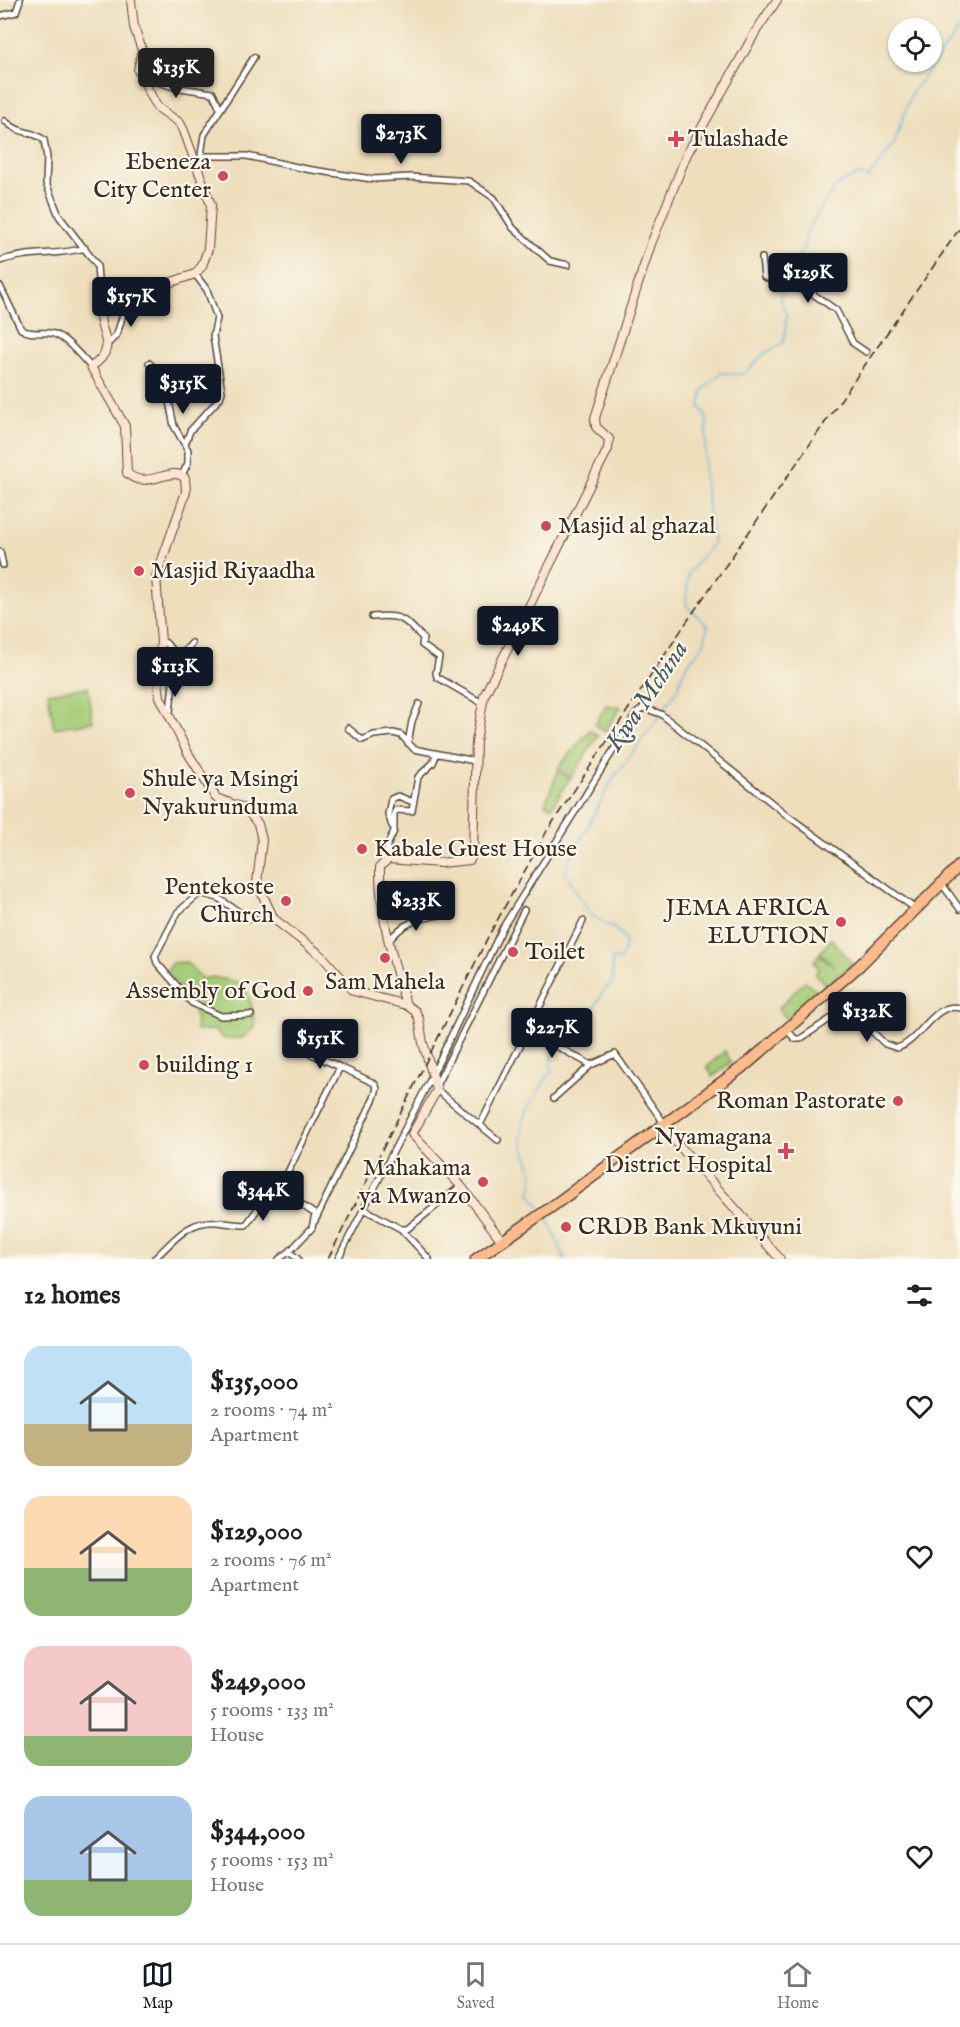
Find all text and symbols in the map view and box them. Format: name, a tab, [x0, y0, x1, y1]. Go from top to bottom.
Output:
map controls	[888, 18, 942, 72]
button: locate	[888, 18, 942, 72]
pin: $135K	[134, 48, 218, 99]
text: $135K	[152, 55, 200, 80]
pin: $273K	[359, 114, 443, 165]
text: $273K	[375, 121, 427, 146]
place label: Tulashade	[688, 124, 788, 155]
marker: Tulashade	[669, 132, 683, 146]
place label: Ebeneza City Center	[93, 147, 212, 206]
marker: Ebeneza City Center	[216, 169, 230, 183]
pin: $129K	[766, 253, 850, 304]
text: $129K	[782, 260, 834, 285]
pin: $157K	[89, 277, 173, 328]
text: $157K	[106, 284, 156, 309]
pin: $315K	[141, 364, 225, 415]
text: $315K	[159, 371, 207, 396]
place label: Masjid al ghazal	[558, 511, 716, 542]
marker: Masjid al ghazal	[539, 519, 553, 533]
place label: Masjid Riyaadha	[151, 556, 316, 587]
marker: Masjid Riyaadha	[132, 564, 146, 578]
pin: $249K	[476, 606, 560, 657]
text: $249K	[491, 613, 545, 638]
water label: Kwa Mchina	[597, 634, 696, 758]
pin: $113K	[133, 647, 217, 698]
text: $113K	[151, 654, 199, 679]
place label: Shule ya Msingi Nyakurunduma	[142, 764, 299, 823]
marker: Shule ya Msingi Nyakurunduma	[123, 786, 137, 800]
place label: Kabale Guest House	[374, 834, 577, 865]
marker: Kabale Guest House	[355, 842, 369, 856]
place label: Pentekoste Church	[164, 872, 274, 931]
pin: $233K	[374, 881, 458, 932]
text: $233K	[391, 888, 441, 913]
place label: JEMA AFRICA ELUTION	[663, 893, 830, 952]
marker: Pentekoste Church	[279, 894, 293, 908]
marker: JEMA AFRICA ELUTION	[834, 915, 848, 929]
place label: Toilet	[525, 937, 585, 968]
marker: Toilet	[506, 945, 520, 959]
marker: Sam Mahela	[378, 951, 392, 965]
place label: Sam Mahela	[325, 967, 446, 998]
place label: Assembly of God	[125, 976, 296, 1007]
marker: Assembly of God	[301, 984, 315, 998]
pin: $132K	[825, 992, 909, 1043]
text: $132K	[842, 999, 892, 1024]
pin: $227K	[510, 1008, 594, 1059]
text: $227K	[525, 1015, 579, 1040]
pin: $151K	[278, 1019, 362, 1070]
text: $151K	[296, 1026, 344, 1051]
place label: building 1	[156, 1050, 253, 1081]
marker: building 1	[137, 1058, 151, 1072]
place label: Roman Pastorate	[716, 1086, 886, 1117]
marker: Roman Pastorate	[891, 1094, 905, 1108]
place label: Nyamagana District Hospital	[605, 1122, 773, 1181]
marker: Nyamagana District Hospital	[777, 1142, 795, 1160]
place label: Mahakama ya Mwanzo	[358, 1153, 472, 1212]
pin: $344K	[221, 1171, 305, 1222]
marker: Mahakama ya Mwanzo	[476, 1175, 490, 1189]
text: $344K	[237, 1178, 289, 1203]
place label: CRDB Bank Mkuyuni	[578, 1212, 802, 1243]
marker: CRDB Bank Mkuyuni	[559, 1220, 573, 1234]
text: 12 homes	[24, 1279, 120, 1312]
icon: filters	[903, 1279, 936, 1312]
text: $135,000	[210, 1365, 298, 1398]
icon: home	[72, 1370, 144, 1442]
icon: heart	[903, 1390, 936, 1423]
text: 2 rooms · 74 m²	[210, 1398, 333, 1423]
text: Apartment	[210, 1423, 299, 1448]
text: $129,000	[210, 1515, 303, 1548]
icon: home	[72, 1520, 144, 1592]
icon: heart	[903, 1540, 936, 1573]
text: 2 rooms · 76 m²	[210, 1548, 331, 1573]
text: Apartment	[210, 1573, 299, 1598]
text: $249,000	[210, 1665, 306, 1698]
icon: home	[72, 1670, 144, 1742]
icon: heart	[903, 1690, 936, 1723]
text: 5 rooms · 133 m²	[210, 1698, 334, 1723]
text: House	[210, 1723, 264, 1748]
text: $344,000	[210, 1815, 306, 1848]
icon: home	[72, 1820, 144, 1892]
icon: heart	[903, 1840, 936, 1873]
text: 5 rooms · 153 m²	[210, 1848, 334, 1873]
text: House	[210, 1873, 264, 1898]
tab: Map	[141, 1958, 174, 2014]
tab: Saved	[457, 1958, 495, 2014]
tab: Home	[777, 1958, 819, 2014]

